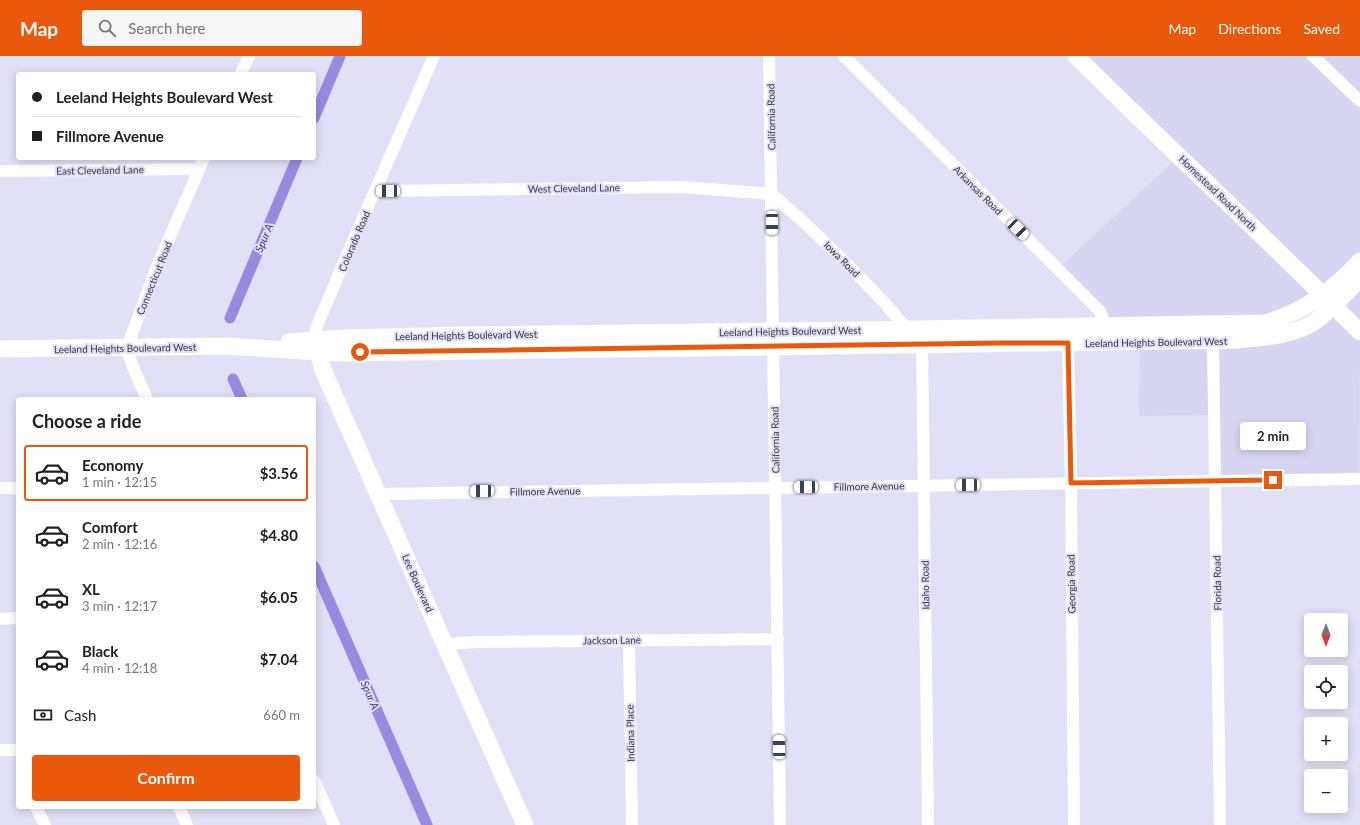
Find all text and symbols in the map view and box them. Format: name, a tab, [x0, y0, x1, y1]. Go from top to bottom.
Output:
search box	[82, 10, 362, 46]
text: Map	[20, 17, 58, 40]
icon: search	[96, 17, 118, 39]
text: Search here	[128, 19, 206, 37]
text: Map	[1169, 20, 1196, 37]
text: Directions	[1218, 20, 1281, 37]
text: Saved	[1303, 20, 1340, 37]
street label: California Road	[764, 84, 778, 150]
text: Leeland Heights Boulevard West	[56, 88, 273, 106]
text: Fillmore Avenue	[56, 127, 164, 145]
street label: Homestead Road North	[1177, 153, 1259, 233]
street label: East Cleveland Lane	[56, 163, 144, 177]
street label: Arkansas Road	[951, 163, 1005, 217]
street label: West Cleveland Lane	[528, 181, 620, 195]
car	[376, 185, 400, 197]
street label: Colorado Road	[336, 209, 372, 273]
car	[766, 211, 778, 235]
car	[1005, 216, 1031, 242]
water label: Spur A	[252, 221, 275, 254]
street label: Connecticut Road	[134, 239, 174, 317]
street label: Iowa Road	[822, 239, 862, 279]
street label: Leeland Heights Boulevard West	[719, 324, 862, 338]
street label: Leeland Heights Boulevard West	[395, 328, 538, 342]
street label: Leeland Heights Boulevard West	[1085, 335, 1228, 349]
street label: Leeland Heights Boulevard West	[54, 341, 197, 355]
route start	[351, 343, 369, 361]
street label: California Road	[768, 407, 782, 473]
text: Choose a ride	[32, 410, 141, 432]
callout: 2 min	[1240, 422, 1306, 450]
text: 2 min	[1257, 428, 1289, 444]
icon: car	[34, 455, 70, 491]
text: Economy	[82, 456, 143, 474]
text: $3.56	[260, 464, 298, 482]
route end	[1264, 471, 1282, 489]
text: 1 min · 12:15	[82, 474, 157, 490]
street label: Fillmore Avenue	[834, 479, 904, 493]
car	[956, 479, 980, 491]
car	[794, 481, 818, 493]
street label: Fillmore Avenue	[510, 484, 580, 498]
car	[470, 485, 494, 497]
icon: car	[34, 517, 70, 553]
text: Comfort	[82, 518, 138, 536]
text: $4.80	[260, 526, 298, 544]
text: 2 min · 12:16	[82, 536, 157, 552]
street label: Lee Boulevard	[400, 552, 436, 614]
street label: Georgia Road	[1064, 554, 1078, 614]
street label: Florida Road	[1211, 555, 1223, 611]
street label: Idaho Road	[919, 560, 931, 610]
icon: car	[34, 579, 70, 615]
text: XL	[82, 580, 100, 598]
text: $6.05	[260, 588, 298, 606]
text: 3 min · 12:17	[82, 598, 157, 614]
north arrow	[1304, 613, 1348, 657]
map controls	[1304, 613, 1348, 813]
street label: Jackson Lane	[583, 633, 641, 647]
icon: car	[34, 641, 70, 677]
text: Black	[82, 642, 118, 660]
text: $7.04	[260, 650, 298, 668]
text: 4 min · 12:18	[82, 660, 157, 676]
button: locate	[1304, 665, 1348, 709]
water label: Spur A	[359, 679, 382, 711]
icon: cash	[32, 704, 54, 726]
street label: Indiana Place	[623, 704, 637, 762]
text: Cash	[64, 706, 96, 724]
text: 660 m	[263, 707, 300, 723]
button: +	[1304, 717, 1348, 761]
car	[773, 735, 785, 759]
button: Confirm	[32, 755, 300, 801]
button: −	[1304, 769, 1348, 813]

